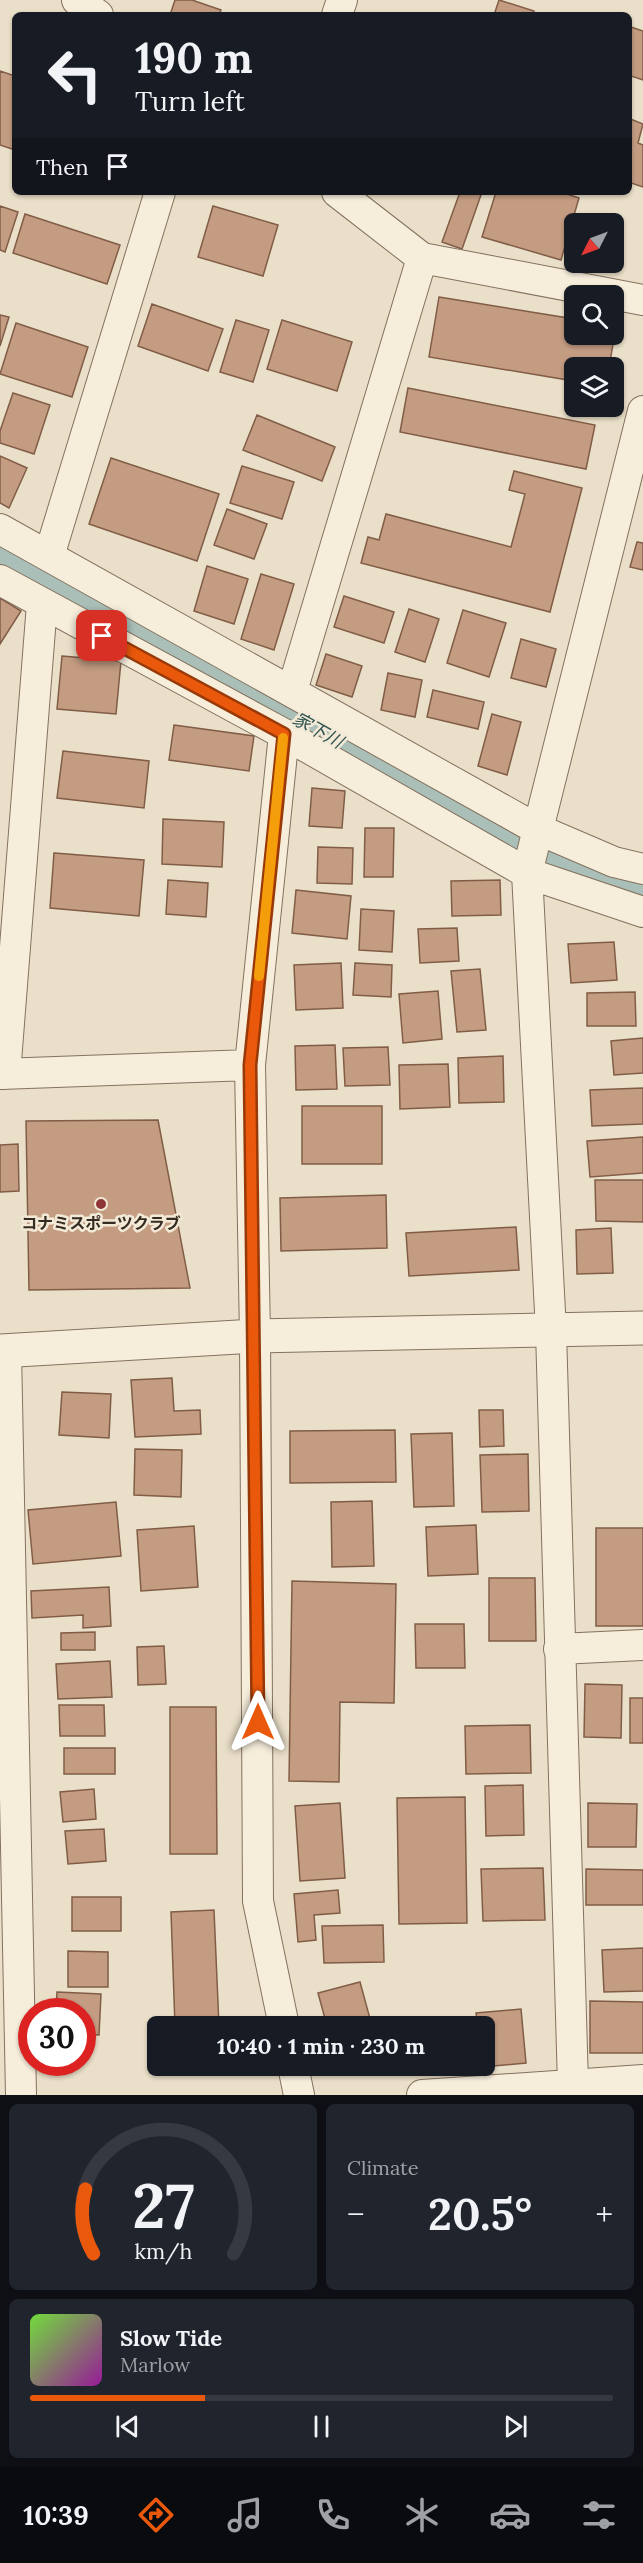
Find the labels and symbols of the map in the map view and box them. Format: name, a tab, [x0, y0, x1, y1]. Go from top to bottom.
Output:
north arrow	[564, 213, 624, 273]
pin	[76, 610, 127, 661]
water label: 家下川	[289, 707, 349, 754]
marker: コナミスポーツクラブ	[94, 1197, 108, 1211]
place label: コナミスポーツクラブ	[21, 1213, 181, 1233]
position arrow	[226, 1690, 290, 1754]
speed limit sign: 30	[18, 1998, 96, 2076]

